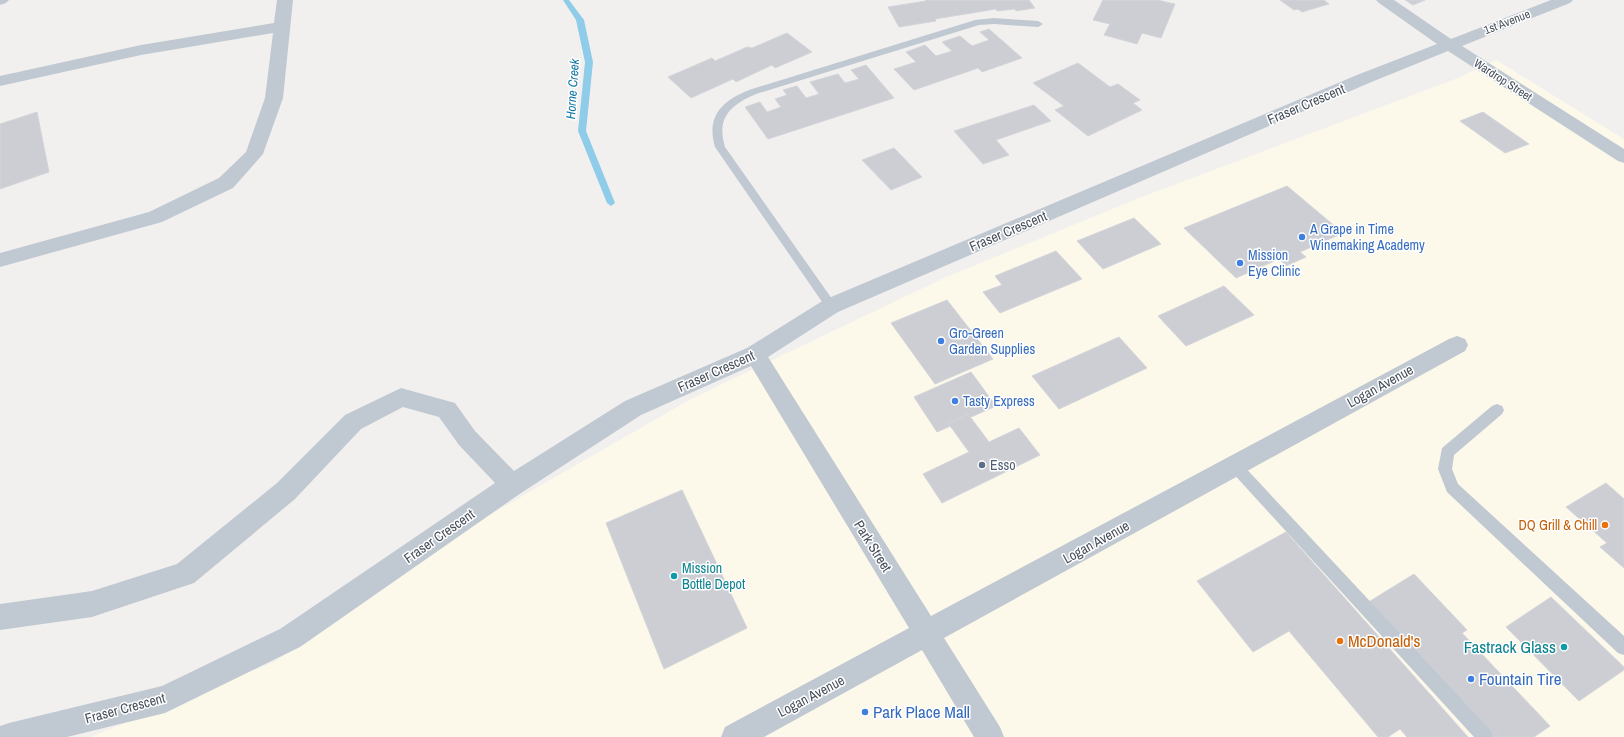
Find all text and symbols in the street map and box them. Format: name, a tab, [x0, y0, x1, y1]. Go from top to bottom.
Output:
street label: 1st Avenue	[1481, 6, 1533, 38]
street label: Wardrop Street	[1471, 55, 1535, 105]
water label: Horne Creek	[562, 58, 583, 120]
street label: Fraser Crescent	[1265, 80, 1347, 128]
street label: Fraser Crescent	[967, 207, 1049, 255]
place label: A Grape in Time Winemaking Academy	[1309, 220, 1425, 254]
marker: A Grape in Time Winemaking Academy	[1297, 232, 1307, 242]
place label: Mission Eye Clinic	[1248, 246, 1301, 280]
marker: Mission Eye Clinic	[1235, 258, 1245, 268]
place label: Gro-Green Garden Supplies	[949, 324, 1035, 358]
marker: Gro-Green Garden Supplies	[936, 336, 946, 346]
street label: Fraser Crescent	[675, 346, 757, 396]
street label: Logan Avenue	[1344, 360, 1416, 412]
place label: Tasty Express	[963, 392, 1035, 410]
marker: Tasty Express	[950, 396, 960, 406]
place label: Esso	[990, 456, 1016, 474]
marker: Esso	[977, 460, 987, 470]
street label: Fraser Crescent	[400, 505, 478, 567]
street label: Logan Avenue	[1060, 516, 1132, 568]
place label: DQ Grill & Chill	[1519, 516, 1597, 534]
street label: Park Street	[850, 517, 896, 575]
marker: DQ Grill & Chill	[1600, 520, 1610, 530]
place label: Mission Bottle Depot	[682, 559, 745, 593]
marker: Mission Bottle Depot	[669, 571, 679, 581]
place label: McDonald's	[1348, 629, 1420, 652]
place label: Fastrack Glass	[1464, 635, 1556, 658]
marker: McDonald's	[1335, 636, 1345, 646]
marker: Fastrack Glass	[1559, 642, 1569, 652]
place label: Fountain Tire	[1479, 667, 1562, 690]
street label: Logan Avenue	[774, 671, 848, 721]
marker: Fountain Tire	[1466, 674, 1476, 684]
street label: Fraser Crescent	[83, 689, 167, 727]
place label: Park Place Mall	[873, 700, 970, 723]
marker: Park Place Mall	[860, 707, 870, 717]

